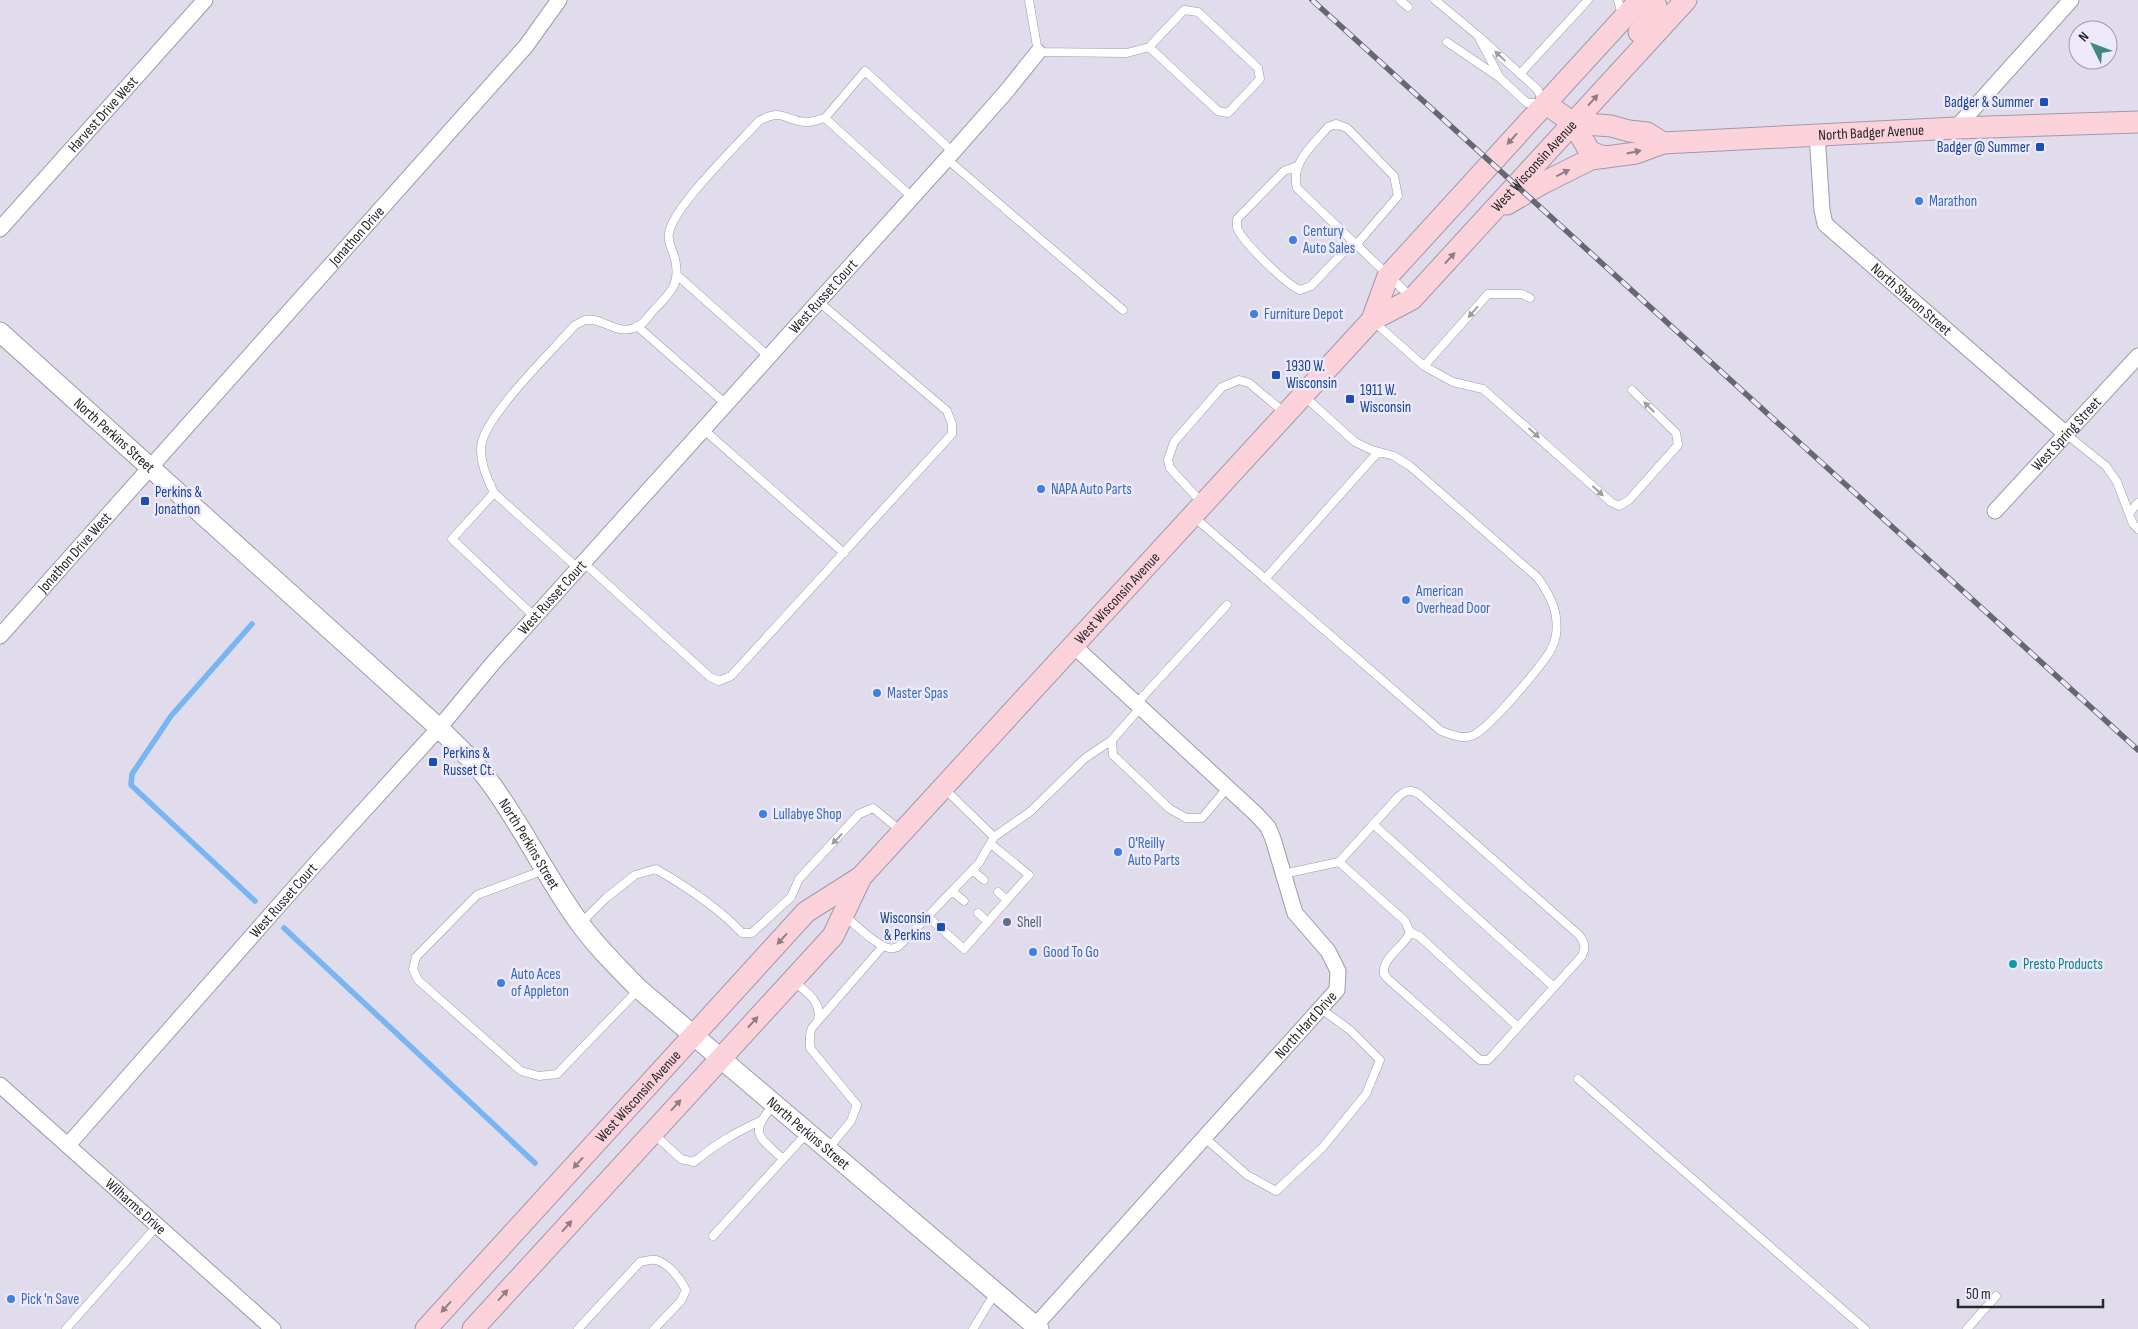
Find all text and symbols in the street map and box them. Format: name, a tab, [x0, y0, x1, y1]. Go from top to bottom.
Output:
north arrow	[2068, 20, 2118, 70]
text: N	[2075, 28, 2093, 45]
one-way arrow	[1494, 50, 1506, 62]
street label: Harvest Drive West	[64, 72, 142, 157]
place label: Badger & Summer	[1944, 93, 2035, 112]
one-way arrow	[1587, 94, 1599, 106]
marker: Badger & Summer	[2038, 96, 2050, 108]
street label: West Wisconsin Avenue	[1487, 116, 1581, 216]
street label: North Badger Avenue	[1818, 121, 1925, 145]
one-way arrow	[1506, 133, 1518, 145]
place label: Badger @ Summer	[1937, 138, 2031, 157]
marker: Badger @ Summer	[2034, 141, 2046, 153]
one-way arrow	[1626, 148, 1641, 156]
one-way arrow	[1555, 169, 1570, 177]
place label: Marathon	[1929, 192, 1977, 211]
marker: Marathon	[1913, 195, 1925, 207]
street label: Jonathon Drive	[325, 202, 389, 271]
place label: Century Auto Sales	[1302, 222, 1355, 258]
marker: Century Auto Sales	[1287, 234, 1299, 246]
one-way arrow	[1444, 252, 1456, 264]
street label: West Russet Court	[785, 255, 862, 338]
street label: North Sharon Street	[1867, 259, 1956, 340]
place label: Furniture Depot	[1264, 305, 1344, 324]
one-way arrow	[1467, 305, 1479, 317]
marker: Furniture Depot	[1248, 308, 1260, 320]
place label: 1930 W. Wisconsin	[1286, 357, 1337, 393]
marker: 1930 W. Wisconsin	[1270, 369, 1282, 381]
place label: 1911 W. Wisconsin	[1360, 381, 1411, 417]
marker: 1911 W. Wisconsin	[1344, 393, 1356, 405]
street label: West Spring Street	[2028, 393, 2106, 475]
street label: North Perkins Street	[69, 394, 159, 477]
one-way arrow	[1644, 401, 1656, 413]
one-way arrow	[1528, 427, 1540, 439]
place label: NAPA Auto Parts	[1051, 480, 1132, 499]
place label: Perkins & Jonathon	[154, 483, 202, 519]
marker: NAPA Auto Parts	[1035, 483, 1047, 495]
one-way arrow	[1592, 485, 1605, 496]
marker: Perkins & Jonathon	[139, 495, 151, 507]
street label: Jonathon Drive West	[33, 508, 116, 598]
street label: West Wisconsin Avenue	[1070, 548, 1164, 648]
street label: West Russet Court	[514, 556, 591, 639]
place label: American Overhead Door	[1415, 582, 1491, 618]
marker: American Overhead Door	[1400, 594, 1412, 606]
place label: Master Spas	[887, 684, 948, 703]
marker: Master Spas	[871, 687, 883, 699]
place label: Perkins & Russet Ct.	[443, 744, 495, 780]
marker: Perkins & Russet Ct.	[427, 756, 439, 768]
street label: North Perkins Street	[494, 795, 564, 894]
place label: Lullabye Shop	[773, 805, 842, 824]
marker: Lullabye Shop	[757, 808, 769, 820]
one-way arrow	[831, 833, 843, 845]
place label: O'Reilly Auto Parts	[1127, 834, 1180, 870]
marker: O'Reilly Auto Parts	[1112, 846, 1124, 858]
street label: West Russet Court	[246, 859, 322, 942]
place label: Wisconsin & Perkins	[880, 909, 931, 945]
place label: Shell	[1017, 913, 1041, 932]
marker: Shell	[1001, 916, 1013, 928]
marker: Wisconsin & Perkins	[935, 921, 947, 933]
one-way arrow	[776, 933, 788, 945]
place label: Good To Go	[1043, 943, 1099, 962]
marker: Good To Go	[1027, 946, 1039, 958]
place label: Presto Products	[2023, 955, 2103, 974]
marker: Presto Products	[2007, 958, 2019, 970]
place label: Auto Aces of Appleton	[510, 965, 569, 1001]
marker: Auto Aces of Appleton	[495, 977, 507, 989]
street label: North Hard Drive	[1271, 987, 1341, 1063]
one-way arrow	[747, 1016, 759, 1028]
street label: West Wisconsin Avenue	[592, 1046, 685, 1147]
street label: North Perkins Street	[763, 1093, 854, 1174]
one-way arrow	[670, 1100, 682, 1112]
one-way arrow	[572, 1157, 584, 1169]
street label: Wilharms Drive	[101, 1174, 170, 1239]
one-way arrow	[561, 1220, 573, 1232]
scale bar	[1958, 1276, 2103, 1308]
text: 50 m	[1966, 1285, 1991, 1304]
one-way arrow	[498, 1289, 509, 1302]
place label: Pick 'n Save	[21, 1290, 79, 1309]
marker: Pick 'n Save	[5, 1293, 17, 1305]
one-way arrow	[440, 1301, 452, 1313]

